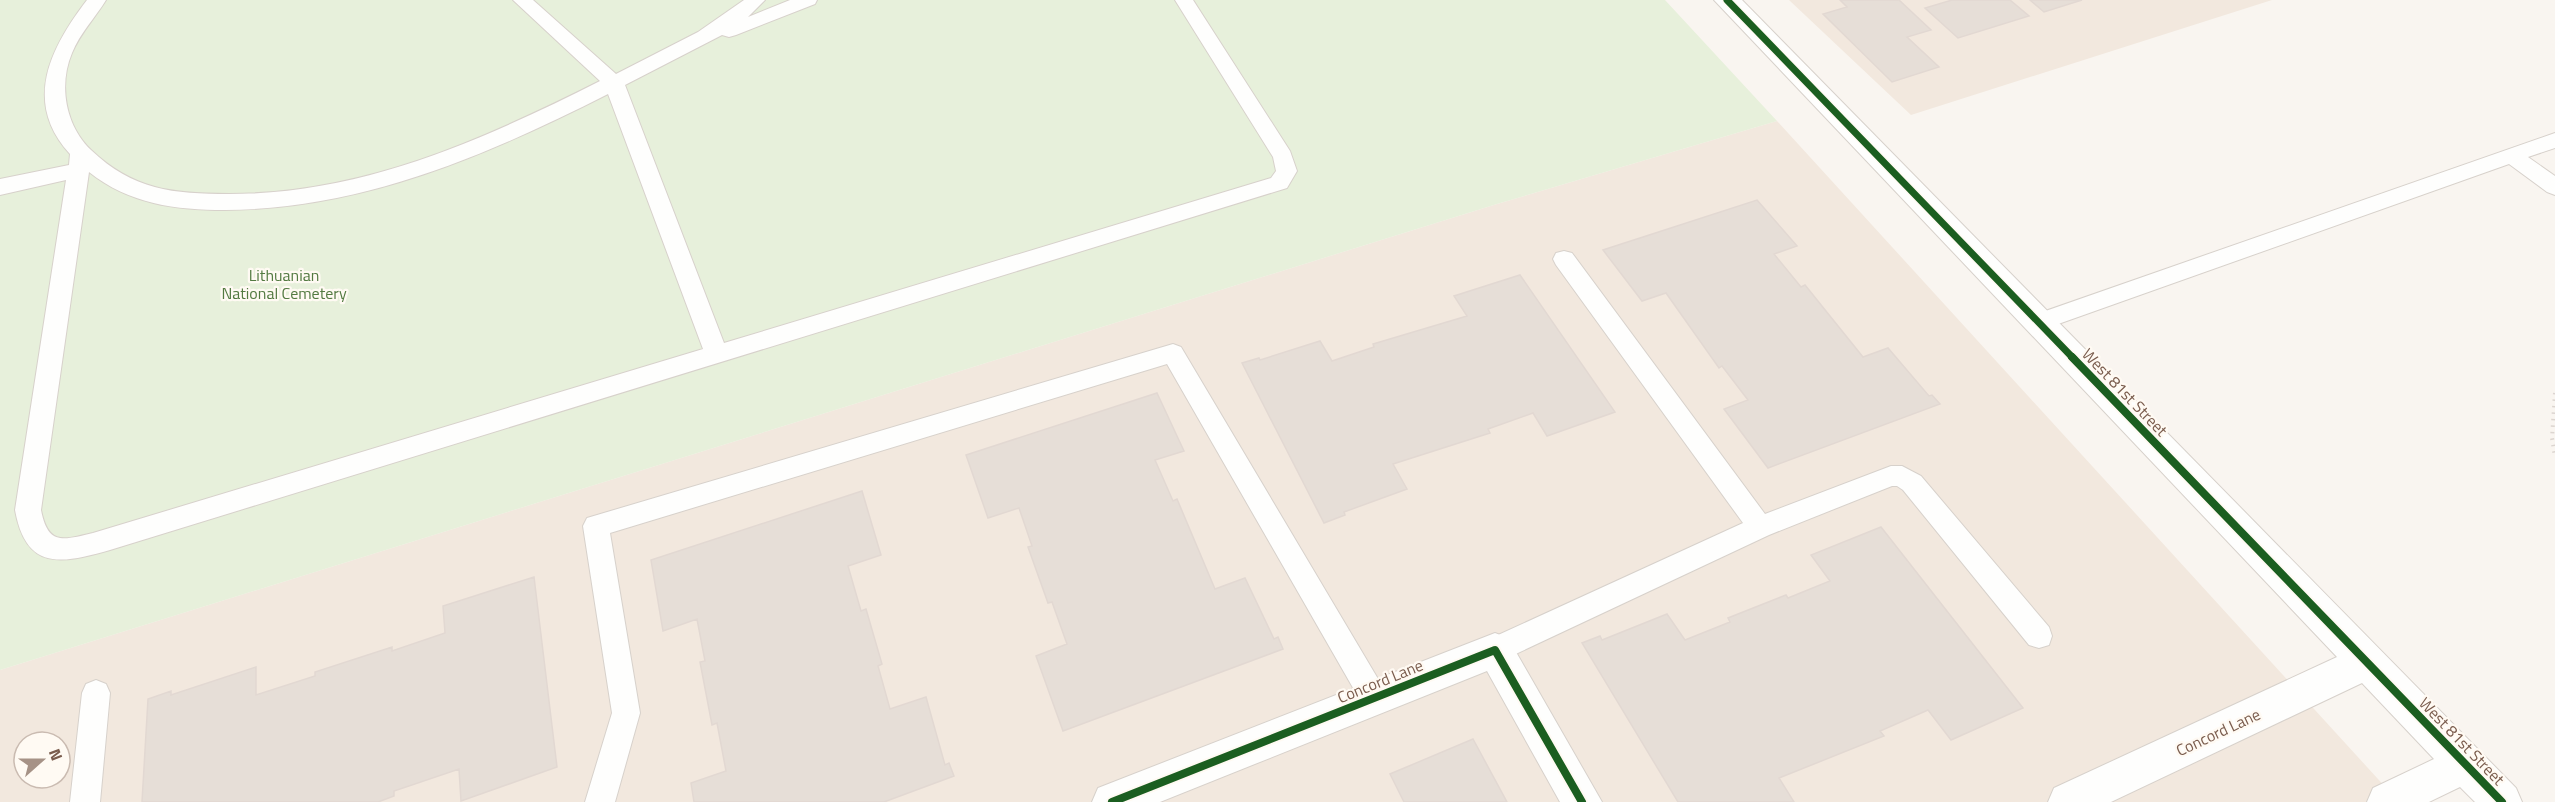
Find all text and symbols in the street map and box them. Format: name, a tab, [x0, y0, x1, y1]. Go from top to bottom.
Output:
park label: Lithuanian National Cemetery	[221, 263, 347, 305]
street label: West 81st Street	[2077, 343, 2174, 442]
street label: Concord Lane	[1334, 653, 1426, 709]
street label: West 81st Street	[2414, 692, 2511, 791]
street label: Concord Lane	[2172, 702, 2264, 762]
north arrow	[12, 730, 72, 790]
text: N	[43, 745, 69, 764]

